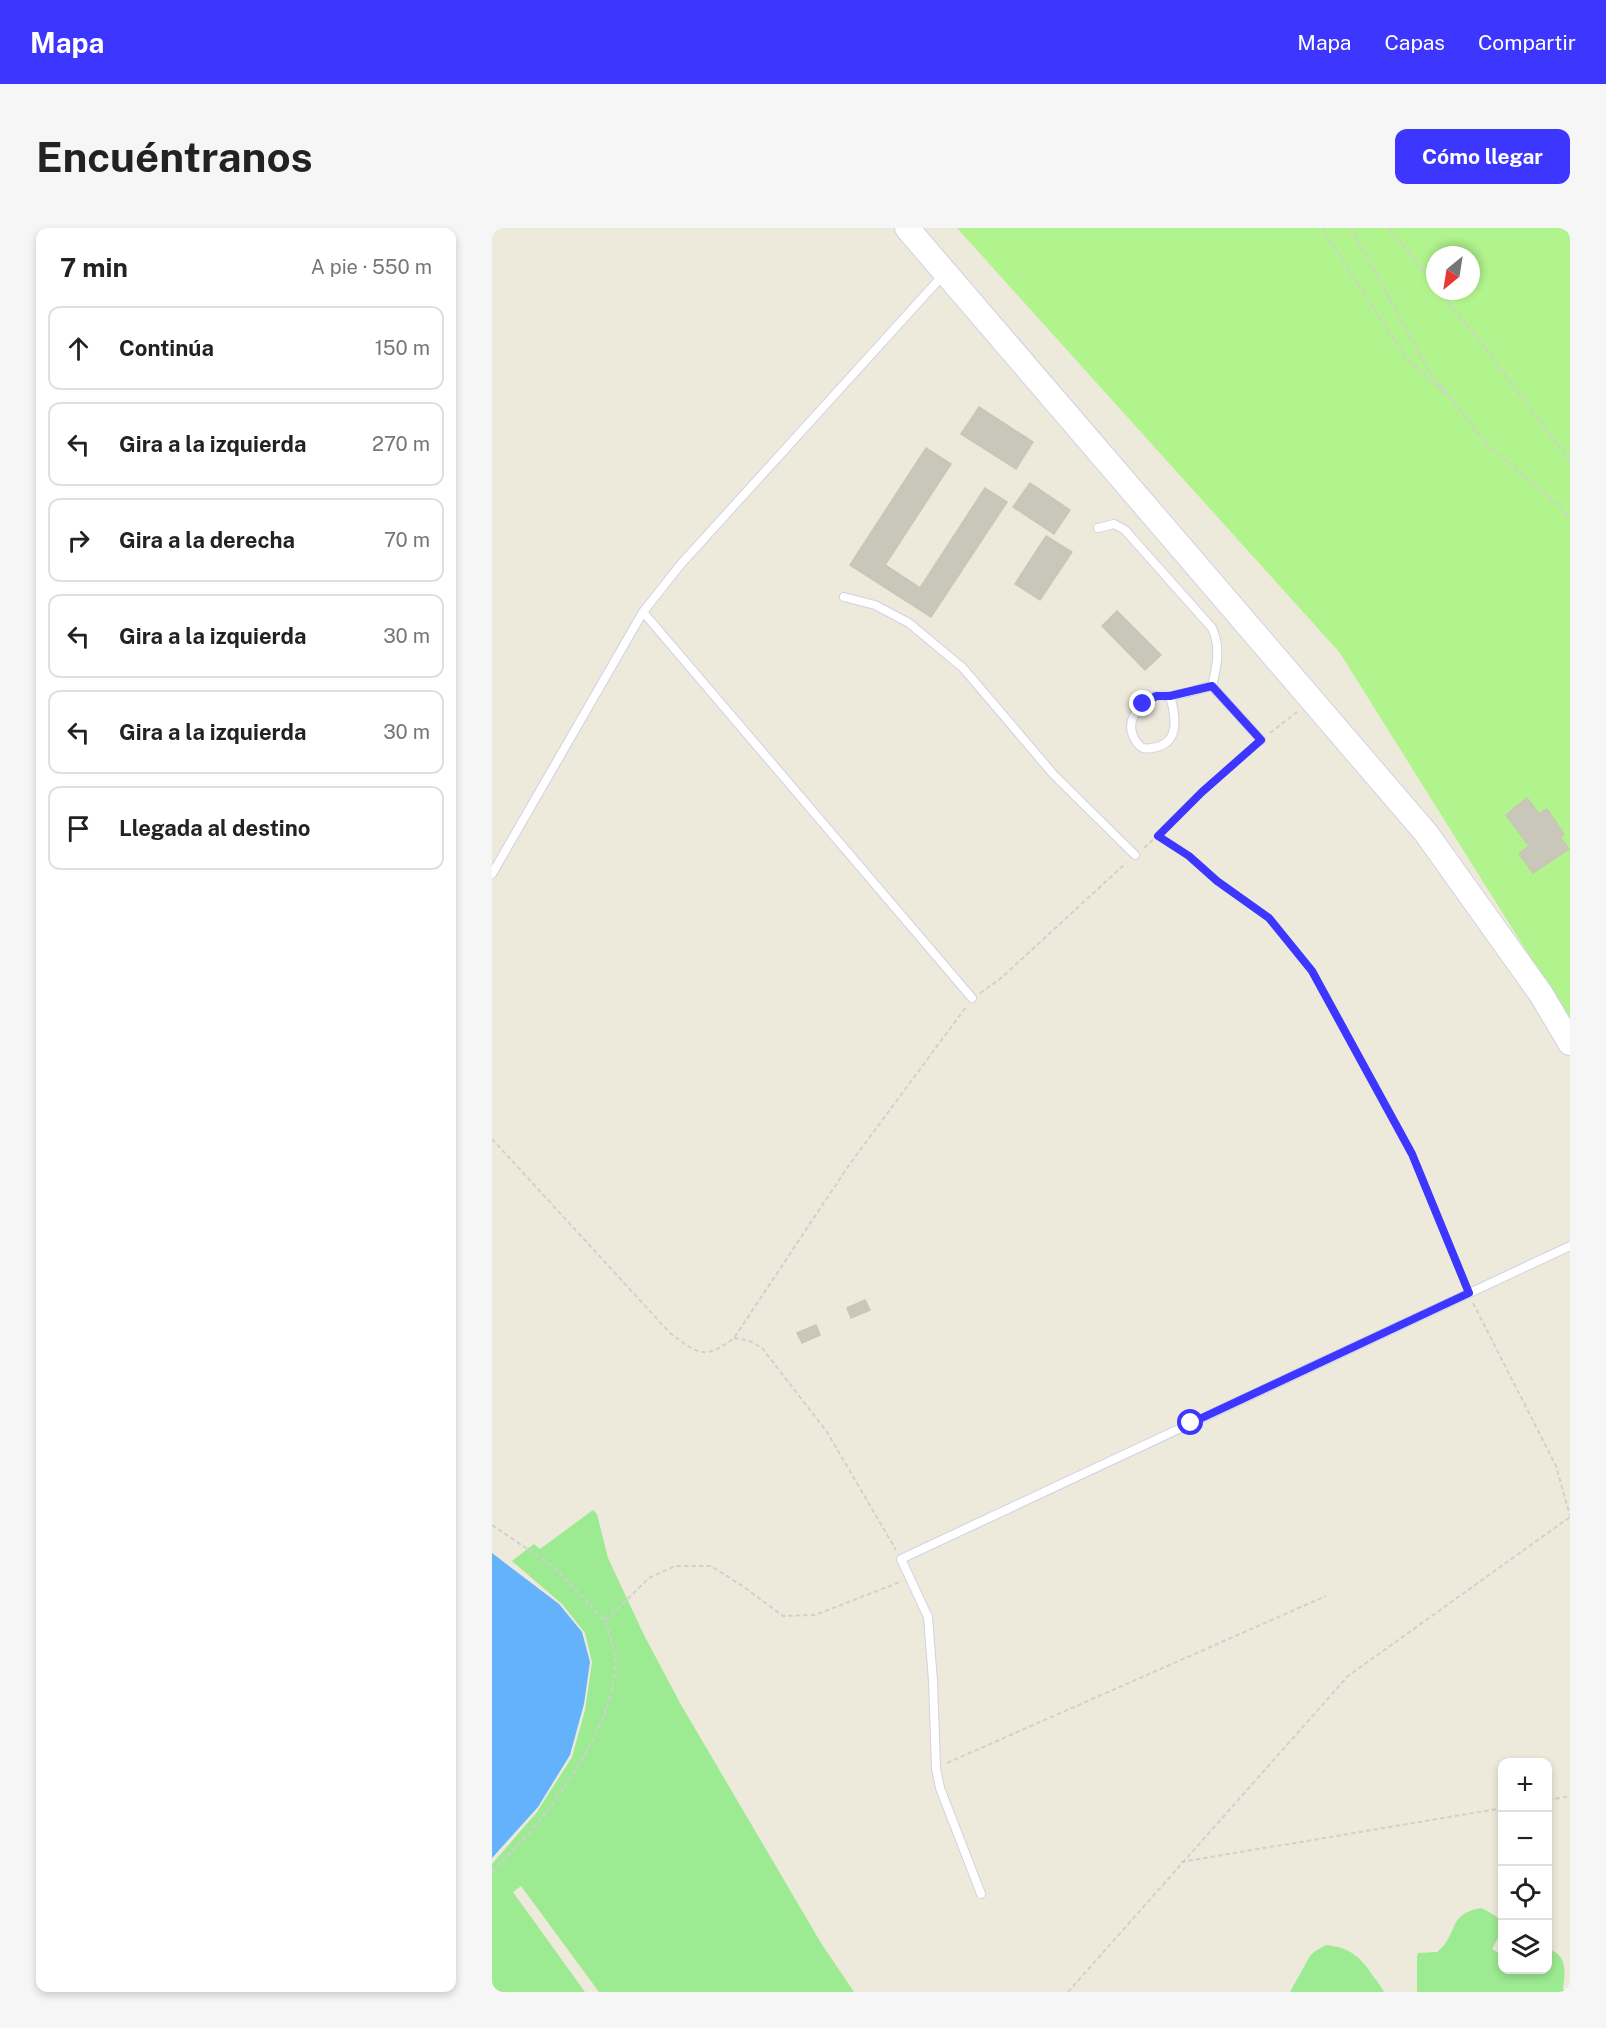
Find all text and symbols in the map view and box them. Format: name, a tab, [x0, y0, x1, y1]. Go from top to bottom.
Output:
text: Mapa	[30, 26, 104, 59]
text: Mapa	[1297, 30, 1351, 55]
text: Capas	[1384, 30, 1445, 55]
text: Compartir	[1478, 30, 1576, 55]
button: Cómo llegar	[1395, 129, 1570, 184]
text: Encuéntranos	[36, 132, 313, 181]
north arrow	[1426, 246, 1480, 300]
text: 7 min	[60, 252, 128, 283]
text: A pie · 550 m	[311, 255, 432, 279]
icon: ahead	[62, 332, 95, 365]
text: Continúa	[119, 335, 214, 361]
text: 150 m	[375, 336, 430, 360]
icon: left	[62, 428, 95, 461]
text: Gira a la izquierda	[119, 431, 306, 457]
text: 270 m	[372, 432, 430, 456]
icon: right	[62, 524, 95, 557]
text: Gira a la derecha	[119, 527, 295, 553]
text: 70 m	[384, 528, 430, 552]
icon: left	[62, 620, 95, 653]
text: Gira a la izquierda	[119, 623, 306, 649]
text: 30 m	[383, 624, 430, 648]
route end	[1129, 690, 1155, 716]
icon: left	[62, 716, 95, 749]
text: Gira a la izquierda	[119, 719, 306, 745]
text: 30 m	[383, 720, 430, 744]
icon: arrive	[62, 812, 95, 845]
text: Llegada al destino	[119, 815, 310, 841]
route start	[1177, 1409, 1203, 1435]
map controls	[1498, 1758, 1552, 1974]
button: +	[1498, 1758, 1552, 1812]
button: −	[1498, 1812, 1552, 1866]
button: locate	[1498, 1866, 1552, 1920]
button: layers	[1498, 1920, 1552, 1974]

